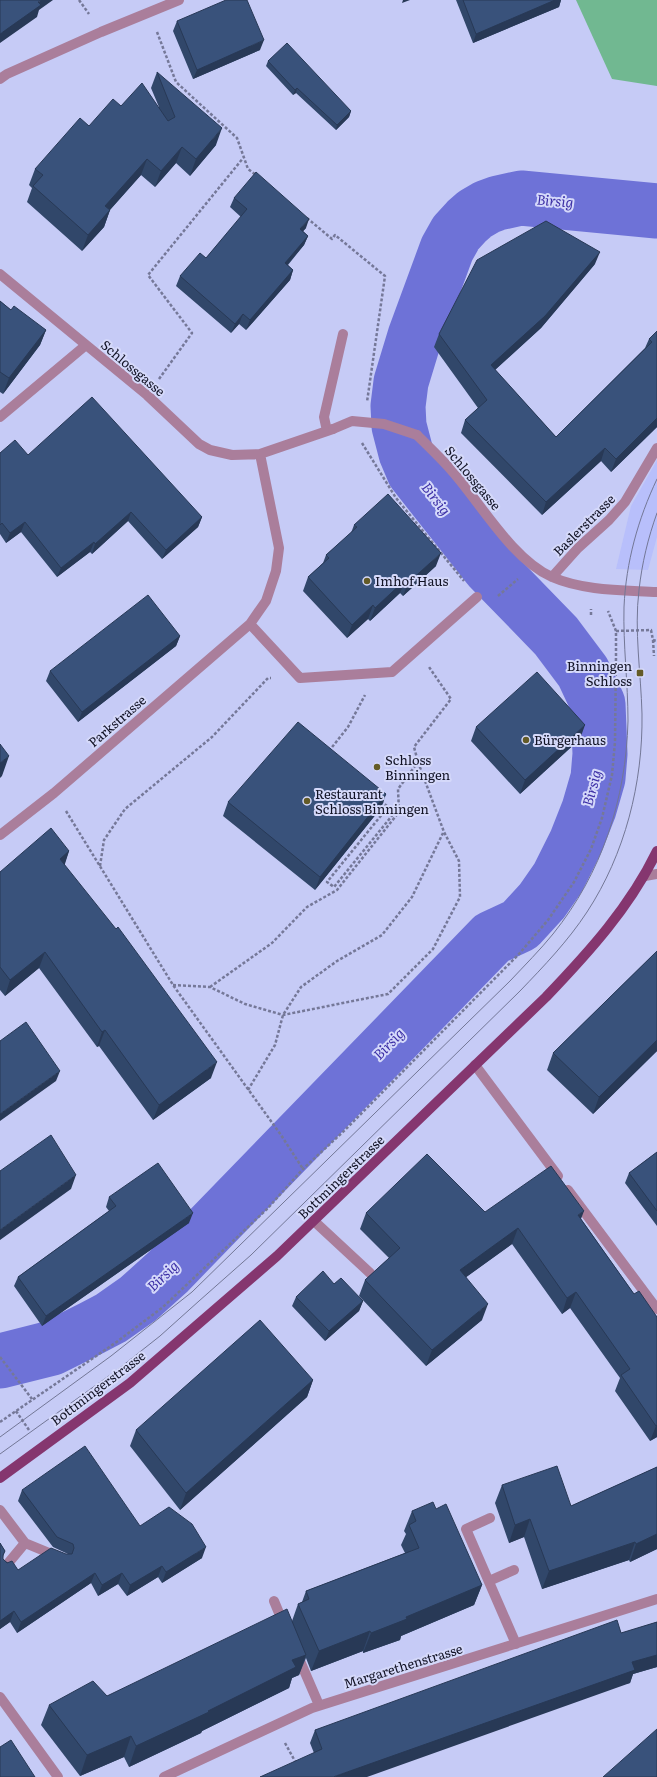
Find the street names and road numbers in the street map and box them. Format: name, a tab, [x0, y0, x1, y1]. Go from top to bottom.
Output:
street label: Schlossgasse	[97, 335, 170, 400]
street label: Schlossgasse	[441, 441, 506, 514]
street label: Baslerstrasse	[548, 489, 619, 560]
street label: Parkstrasse	[84, 690, 150, 751]
street label: Bottmingerstrasse	[293, 1130, 388, 1223]
street label: Bottmingerstrasse	[47, 1346, 149, 1429]
street label: Margarethenstrasse	[341, 1638, 465, 1693]

